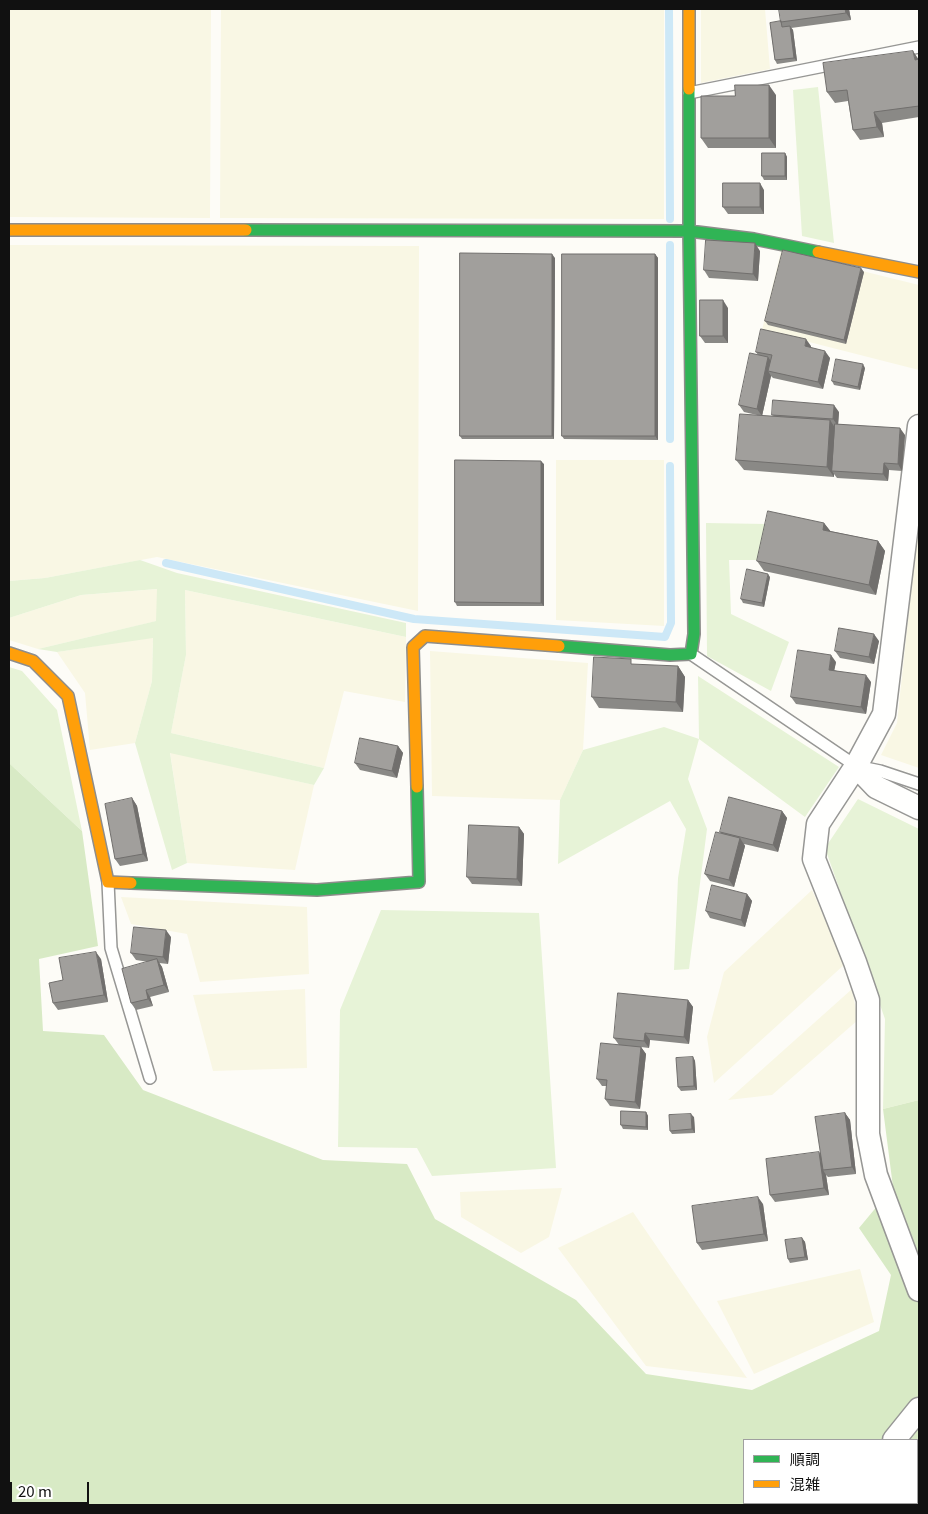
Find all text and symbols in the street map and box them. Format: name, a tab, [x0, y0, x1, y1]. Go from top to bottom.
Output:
legend	[743, 1439, 918, 1504]
text: 順調	[790, 1448, 820, 1469]
scale bar	[12, 1472, 91, 1504]
text: 混雑	[790, 1473, 820, 1494]
text: 20 m	[18, 1480, 52, 1501]

